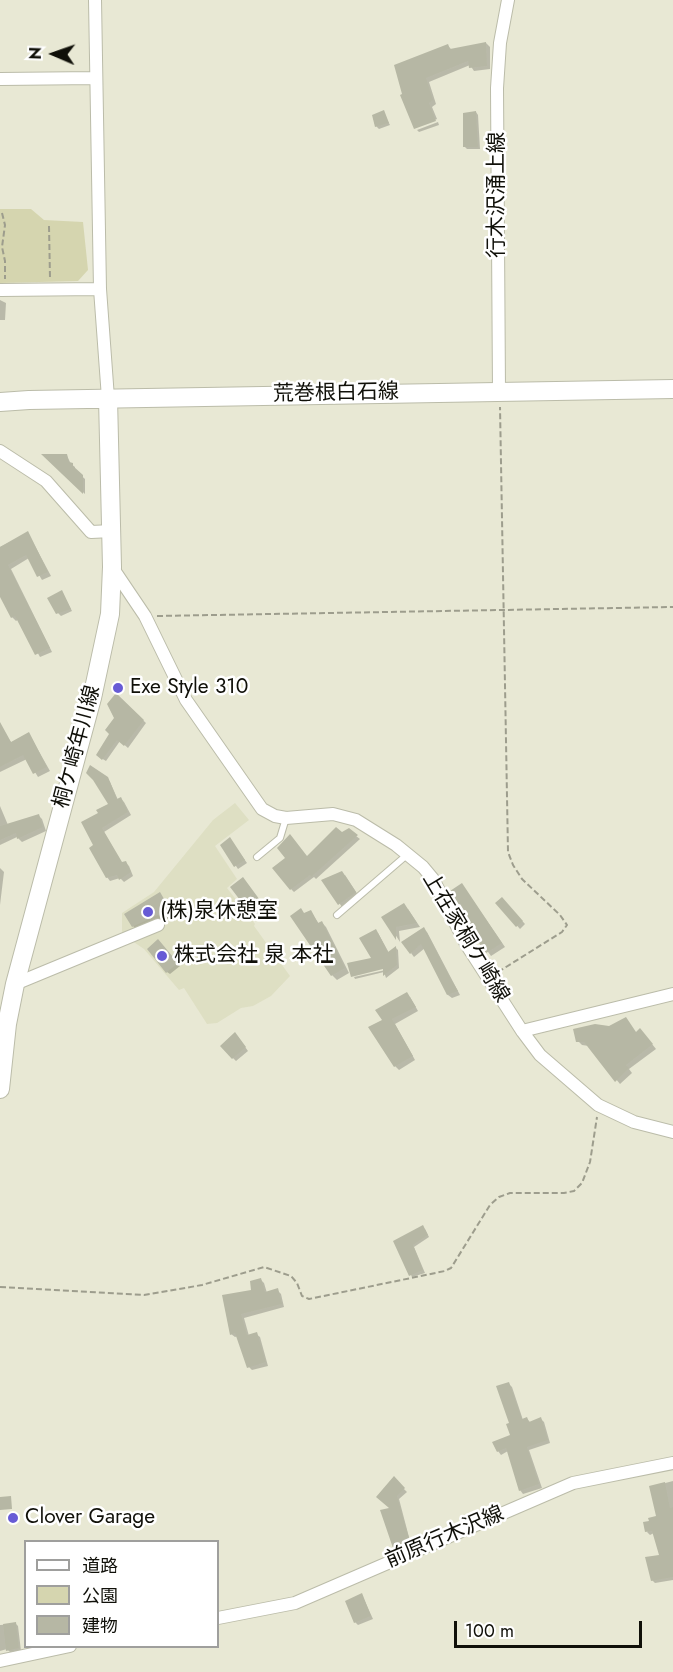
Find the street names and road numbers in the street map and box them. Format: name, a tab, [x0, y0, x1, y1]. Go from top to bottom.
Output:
street label: 行木沢涌上線	[485, 132, 511, 258]
street label: 荒巻根白石線	[273, 380, 399, 408]
street label: 桐ケ崎年川線	[50, 683, 106, 811]
street label: 上在家桐ケ崎線	[416, 869, 514, 1007]
street label: 前原行木沢線	[382, 1502, 508, 1574]

